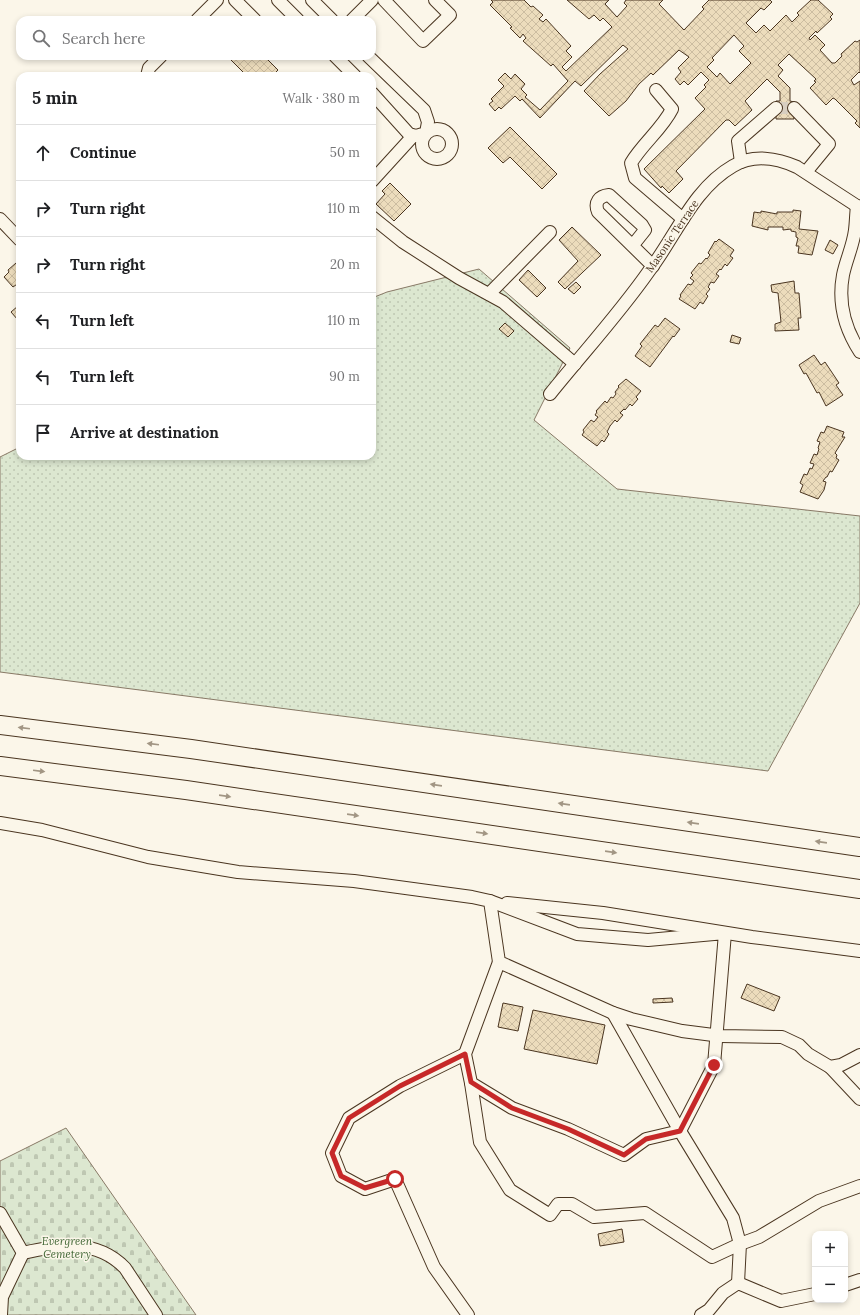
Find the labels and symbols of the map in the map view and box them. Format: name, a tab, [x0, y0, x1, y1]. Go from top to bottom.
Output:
street label: Masonic Terrace	[642, 197, 702, 275]
one-way arrow	[18, 725, 30, 731]
one-way arrow	[147, 741, 159, 747]
one-way arrow	[33, 768, 45, 775]
one-way arrow	[429, 782, 442, 788]
one-way arrow	[219, 793, 231, 799]
one-way arrow	[558, 801, 570, 807]
one-way arrow	[347, 812, 359, 818]
one-way arrow	[687, 820, 699, 826]
one-way arrow	[476, 830, 488, 836]
one-way arrow	[815, 839, 827, 845]
one-way arrow	[605, 849, 617, 855]
route end	[705, 1056, 723, 1074]
route start	[386, 1170, 404, 1188]
park label: Evergreen Cemetery	[42, 1234, 93, 1261]

